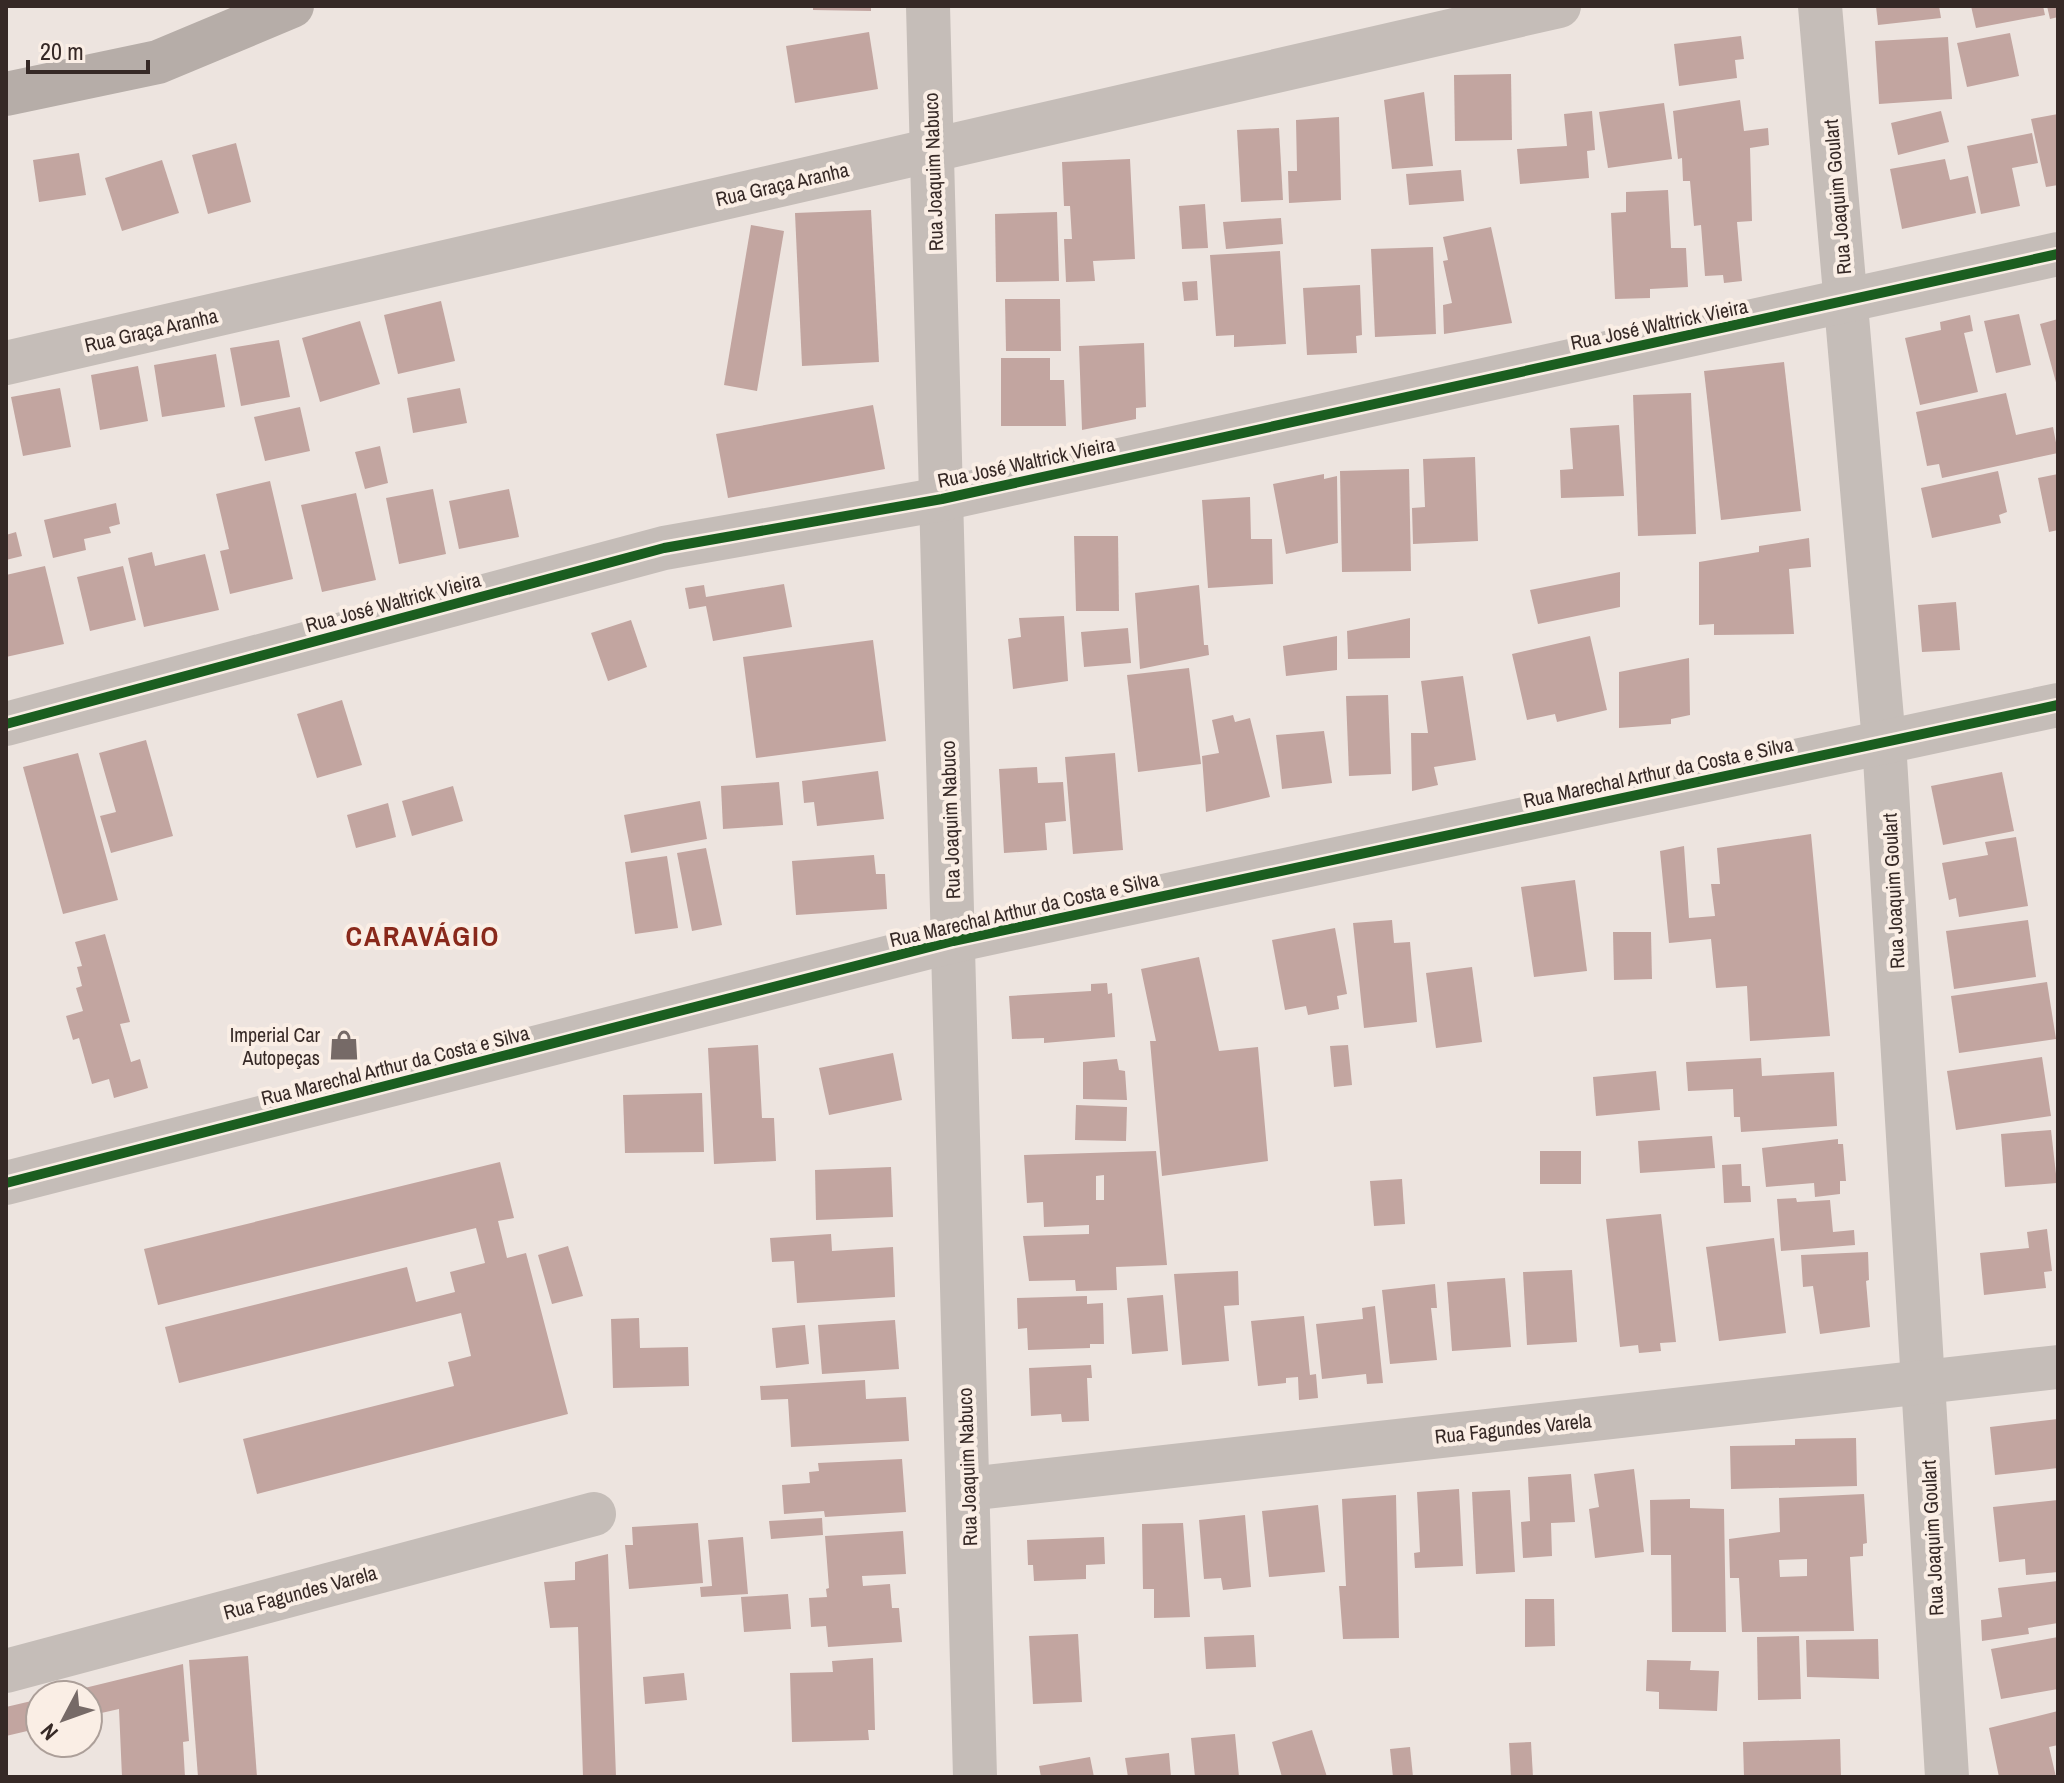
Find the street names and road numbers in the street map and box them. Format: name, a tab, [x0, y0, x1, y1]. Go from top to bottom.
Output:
street label: Rua Joaquim Nabuco	[917, 92, 949, 252]
street label: Rua Joaquim Goulart	[1817, 118, 1857, 276]
street label: Rua Graça Aranha	[713, 156, 851, 212]
street label: Rua José Waltrick Vieira	[1568, 292, 1750, 356]
street label: Rua Graça Aranha	[82, 302, 220, 358]
street label: Rua José Waltrick Vieira	[935, 430, 1117, 494]
street label: Rua José Waltrick Vieira	[302, 566, 484, 638]
street label: Rua Marechal Arthur da Costa e Silva	[1521, 730, 1795, 814]
street label: Rua Joaquim Nabuco	[934, 740, 966, 900]
street label: Rua Joaquim Goulart	[1875, 812, 1911, 970]
street label: Rua Marechal Arthur da Costa e Silva	[887, 865, 1161, 953]
street label: Rua Marechal Arthur da Costa e Silva	[258, 1019, 532, 1111]
street label: Rua Joaquim Nabuco	[951, 1387, 983, 1547]
street label: Rua Fagundes Varela	[1433, 1406, 1593, 1450]
street label: Rua Joaquim Goulart	[1914, 1459, 1950, 1617]
street label: Rua Fagundes Varela	[220, 1559, 380, 1625]

